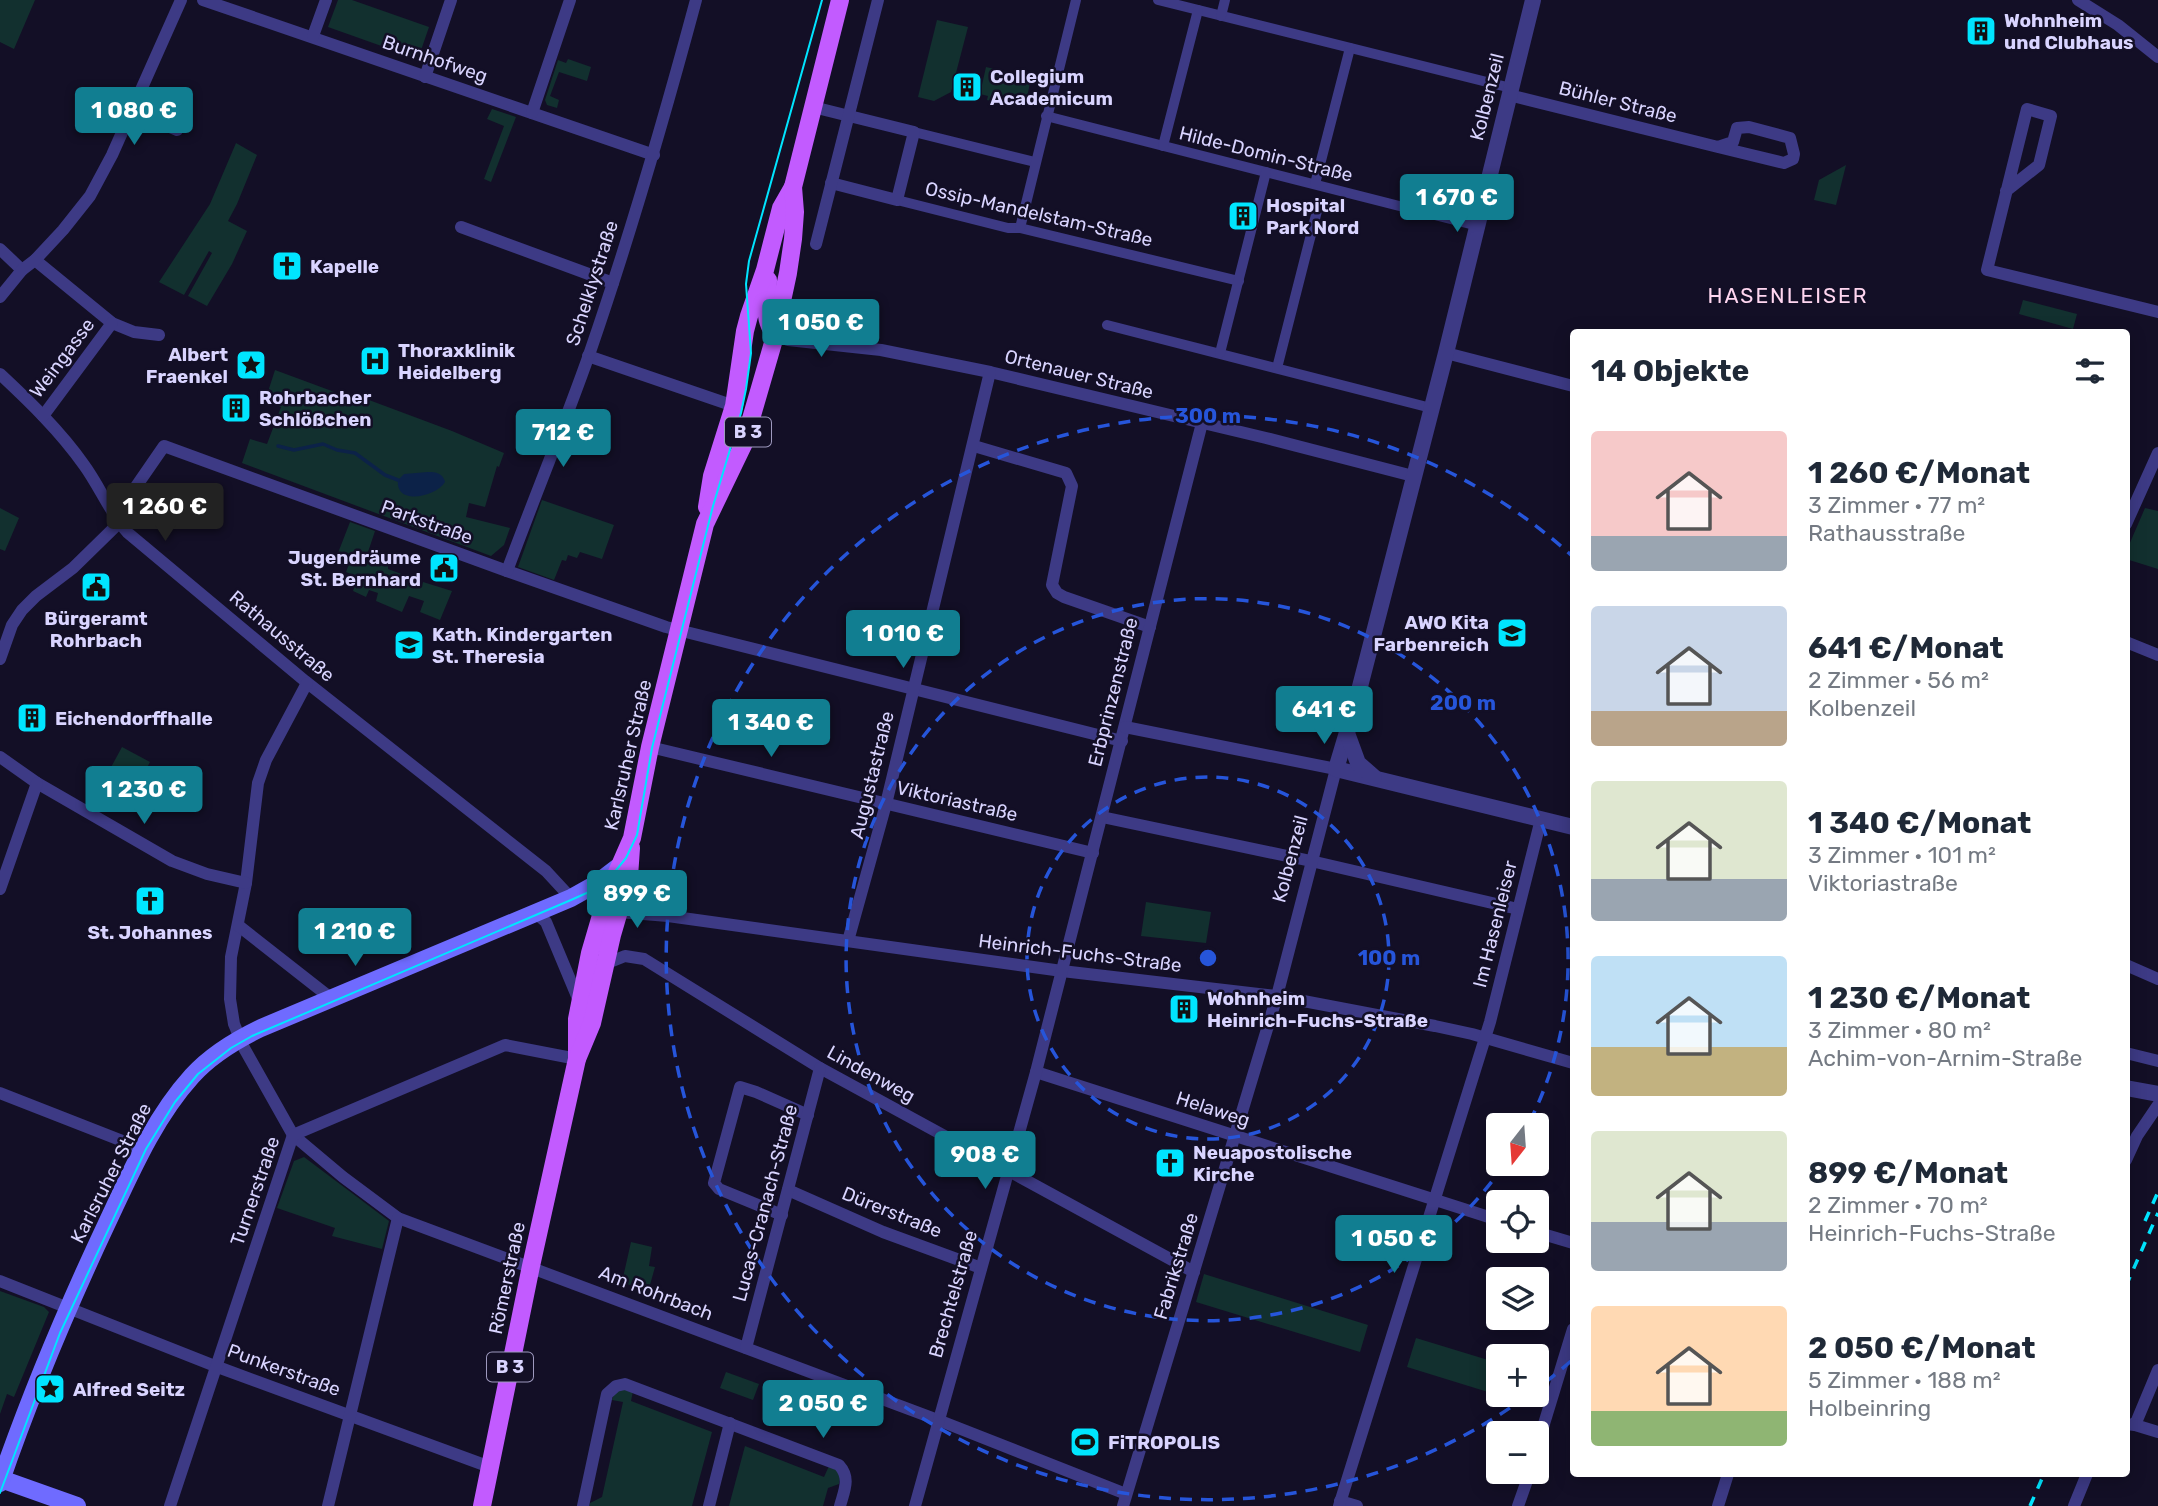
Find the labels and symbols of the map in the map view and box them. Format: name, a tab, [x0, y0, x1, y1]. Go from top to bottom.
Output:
place label: Wohnheim und Clubhaus	[2004, 9, 2134, 54]
building icon: Wohnheim und Clubhaus	[1964, 14, 1998, 48]
street label: Burnhofweg	[379, 30, 491, 88]
street label: Kolbenzeil	[1465, 51, 1509, 143]
place label: Collegium Academicum	[990, 65, 1113, 110]
building icon: Collegium Academicum	[950, 70, 984, 104]
street label: Bühler Straße	[1556, 76, 1680, 128]
pin: 1 080 €	[69, 88, 199, 147]
street label: Hilde-Domin-Straße	[1177, 121, 1355, 187]
pin: 1 670 €	[1392, 174, 1522, 234]
street label: Ossip-Mandelstam-Straße	[923, 177, 1155, 251]
place label: Hospital Park Nord	[1266, 194, 1359, 239]
building icon: Hospital Park Nord	[1226, 199, 1260, 233]
street label: Schelklystraße	[561, 218, 623, 348]
church icon: Kapelle	[270, 249, 304, 283]
place label: Kapelle	[310, 255, 379, 278]
district label: HASENLEISER	[1707, 283, 1869, 308]
pin: 1 050 €	[756, 300, 886, 359]
street label: Weingasse	[25, 314, 99, 402]
place label: Thoraxklinik Heidelberg	[398, 339, 515, 384]
place label: Albert Fraenkel	[146, 343, 228, 388]
hospital icon: Thoraxklinik Heidelberg	[358, 344, 392, 378]
street label: Ortenauer Straße	[1002, 344, 1156, 404]
place icon: Albert Fraenkel	[234, 348, 268, 382]
place label: Rohrbacher Schlößchen	[259, 386, 372, 431]
building icon: Rohrbacher Schlößchen	[219, 391, 253, 425]
text: 300 m	[1175, 403, 1241, 428]
pin: 712 €	[514, 410, 612, 469]
road number: B 3	[725, 418, 771, 446]
pin: 1 260 €	[100, 484, 230, 543]
street label: Parkstraße	[378, 495, 476, 549]
place label: Jugendräume St. Bernhard	[288, 546, 421, 591]
public building icon: Jugendräume St. Bernhard	[427, 551, 461, 585]
public building icon: Bürgeramt Rohrbach	[79, 570, 113, 604]
street label: Rathausstraße	[225, 585, 339, 687]
place label: Bürgeramt Rohrbach	[44, 607, 148, 652]
pin: 1 010 €	[838, 610, 968, 670]
place label: AWO Kita Farbenreich	[1374, 611, 1489, 656]
street label: Erbprinzenstraße	[1083, 615, 1143, 769]
school or university icon: AWO Kita Farbenreich	[1495, 616, 1529, 650]
place label: Kath. Kindergarten St. Theresia	[432, 623, 613, 668]
school or university icon: Kath. Kindergarten St. Theresia	[392, 628, 426, 662]
street label: Karlsruher Straße	[599, 677, 657, 833]
pin: 641 €	[1275, 686, 1373, 746]
text: 200 m	[1430, 690, 1496, 715]
pin: 1 340 €	[706, 700, 836, 759]
building icon: Eichendorffhalle	[15, 701, 49, 735]
place label: Eichendorffhalle	[55, 707, 213, 730]
street label: Augustastraße	[845, 709, 899, 841]
pin: 1 230 €	[79, 766, 209, 826]
street label: Viktoriastraße	[894, 776, 1020, 826]
street label: Kolbenzeil	[1267, 813, 1313, 905]
street label: Im Hasenleiser	[1468, 857, 1522, 990]
pin: 899 €	[588, 870, 686, 930]
church icon: St. Johannes	[133, 884, 167, 918]
pin: 1 210 €	[290, 908, 420, 968]
place label: St. Johannes	[87, 921, 213, 944]
street label: Heinrich-Fuchs-Straße	[977, 929, 1183, 977]
text: 100 m	[1358, 945, 1420, 970]
centre of rings	[1196, 946, 1220, 970]
place label: Wohnheim Heinrich-Fuchs-Straße	[1207, 987, 1428, 1032]
building icon: Wohnheim Heinrich-Fuchs-Straße	[1167, 992, 1201, 1026]
street label: Lindenweg	[823, 1040, 919, 1108]
street label: Helaweg	[1173, 1086, 1253, 1132]
street label: Karlsruher Straße	[66, 1099, 156, 1247]
street label: Lucas-Cranach-Straße	[728, 1102, 802, 1304]
north arrow	[1486, 1113, 1549, 1176]
pin: 908 €	[936, 1132, 1034, 1191]
street label: Turnerstraße	[226, 1133, 284, 1249]
place label: Neuapostolische Kirche	[1193, 1141, 1352, 1186]
church icon: Neuapostolische Kirche	[1153, 1146, 1187, 1180]
street label: Dürerstraße	[839, 1181, 945, 1243]
street label: Fabrikstraße	[1149, 1210, 1203, 1322]
pin: 1 050 €	[1329, 1216, 1459, 1275]
street label: Römerstraße	[484, 1220, 530, 1336]
street label: Brechtelstraße	[924, 1228, 982, 1360]
street label: Am Rohrbach	[596, 1261, 716, 1325]
street label: Punkerstraße	[224, 1339, 344, 1401]
road number: B 3	[487, 1352, 533, 1382]
place icon: Alfred Seitz	[33, 1372, 67, 1406]
place label: Alfred Seitz	[73, 1378, 185, 1401]
pin: 2 050 €	[758, 1380, 888, 1440]
sports icon: FiTROPOLIS	[1068, 1425, 1102, 1459]
place label: FiTROPOLIS	[1108, 1431, 1220, 1454]

